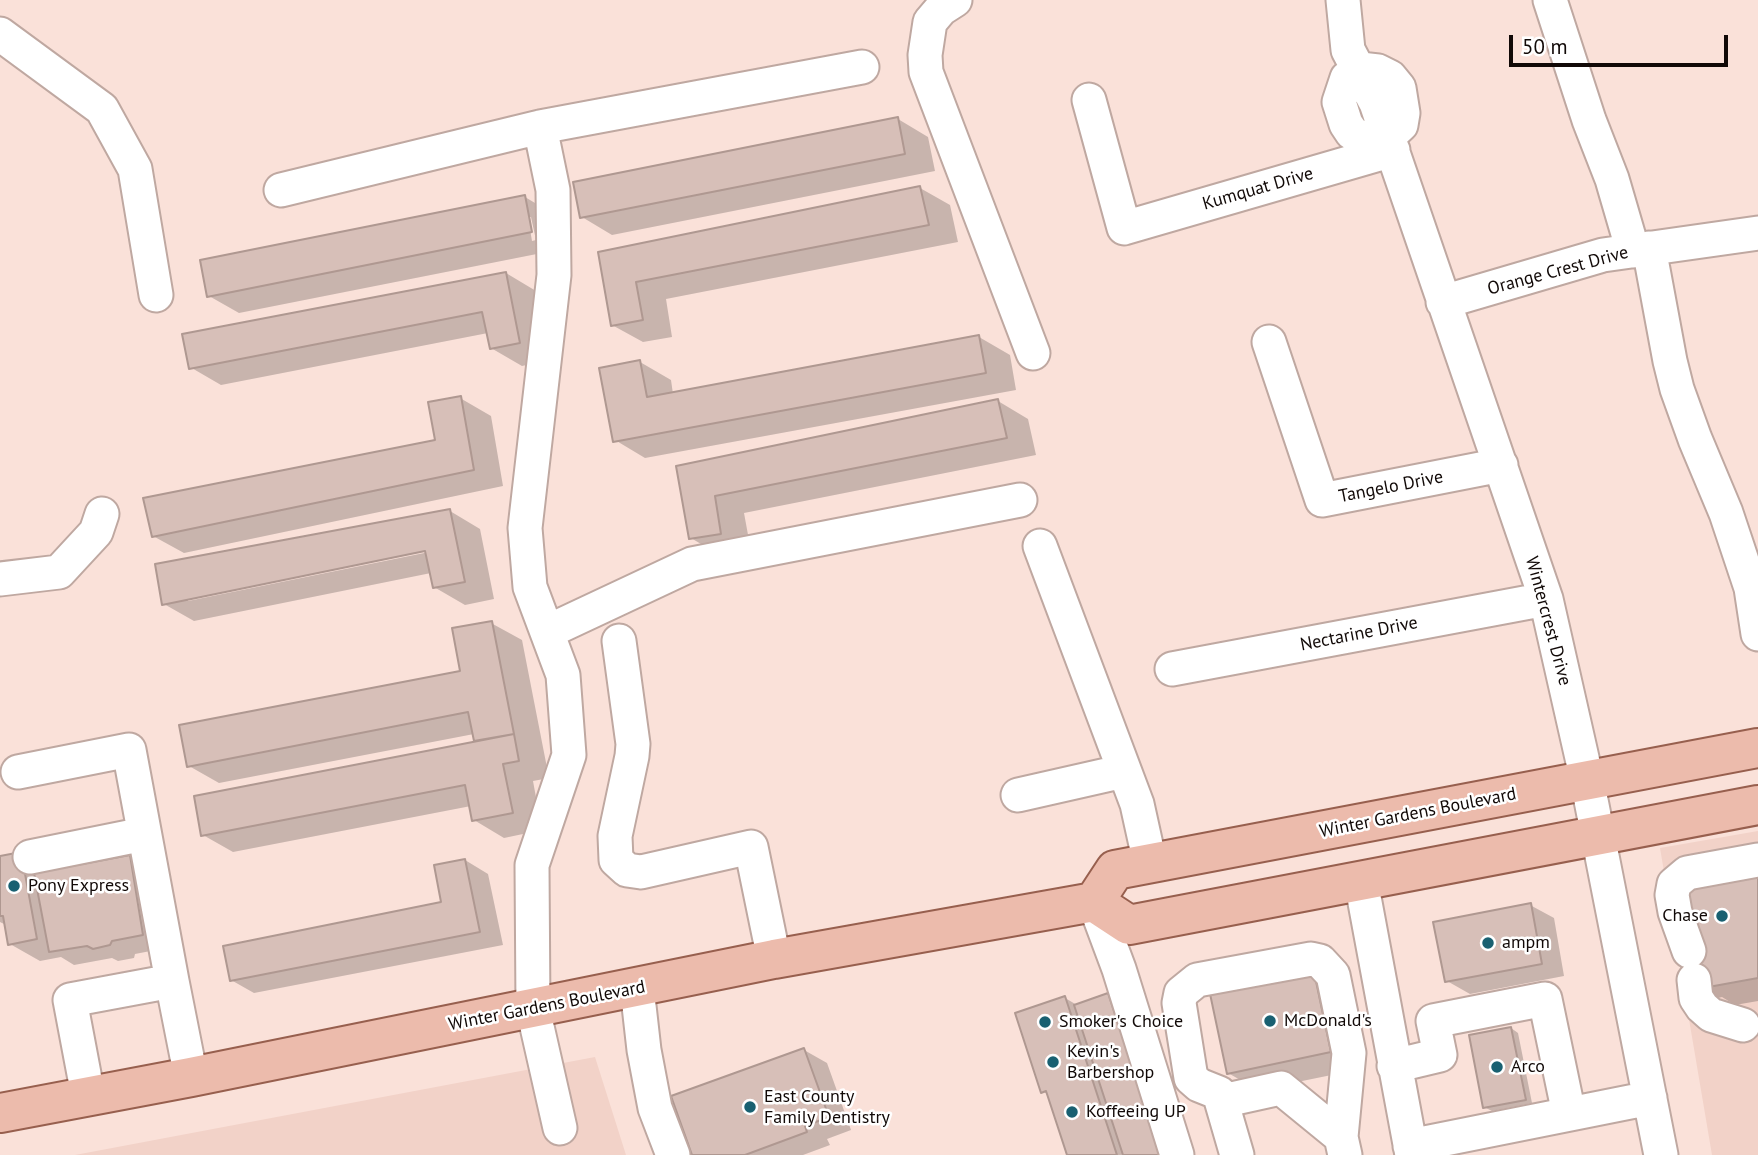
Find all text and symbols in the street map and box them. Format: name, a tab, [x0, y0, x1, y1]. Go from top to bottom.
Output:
scale bar	[1513, 21, 1732, 65]
text: 50 m	[1522, 33, 1568, 60]
street label: Kumquat Drive	[1200, 163, 1316, 215]
street label: Orange Crest Drive	[1485, 242, 1631, 300]
street label: Tangelo Drive	[1337, 466, 1445, 508]
street label: Wintercrest Drive	[1520, 554, 1576, 688]
street label: Nectarine Drive	[1298, 612, 1420, 656]
street label: Winter Gardens Boulevard	[1318, 783, 1518, 843]
place label: Pony Express	[28, 875, 129, 897]
marker: Pony Express	[6, 878, 22, 894]
place label: Chase	[1662, 905, 1708, 927]
marker: Chase	[1714, 908, 1730, 924]
place label: ampm	[1502, 932, 1550, 954]
marker: ampm	[1480, 935, 1496, 951]
street label: Winter Gardens Boulevard	[447, 976, 647, 1036]
place label: McDonald's	[1284, 1010, 1372, 1032]
place label: Smoker's Choice	[1059, 1011, 1183, 1033]
marker: McDonald's	[1262, 1013, 1278, 1029]
marker: Smoker's Choice	[1037, 1014, 1053, 1030]
place label: Kevin's Barbershop	[1067, 1041, 1154, 1084]
marker: Kevin's Barbershop	[1045, 1054, 1061, 1070]
place label: Arco	[1511, 1056, 1545, 1078]
marker: Arco	[1489, 1059, 1505, 1075]
place label: East County Family Dentistry	[764, 1086, 890, 1128]
marker: East County Family Dentistry	[742, 1099, 758, 1115]
place label: Koffeeing UP	[1086, 1101, 1186, 1123]
marker: Koffeeing UP	[1064, 1104, 1080, 1120]

